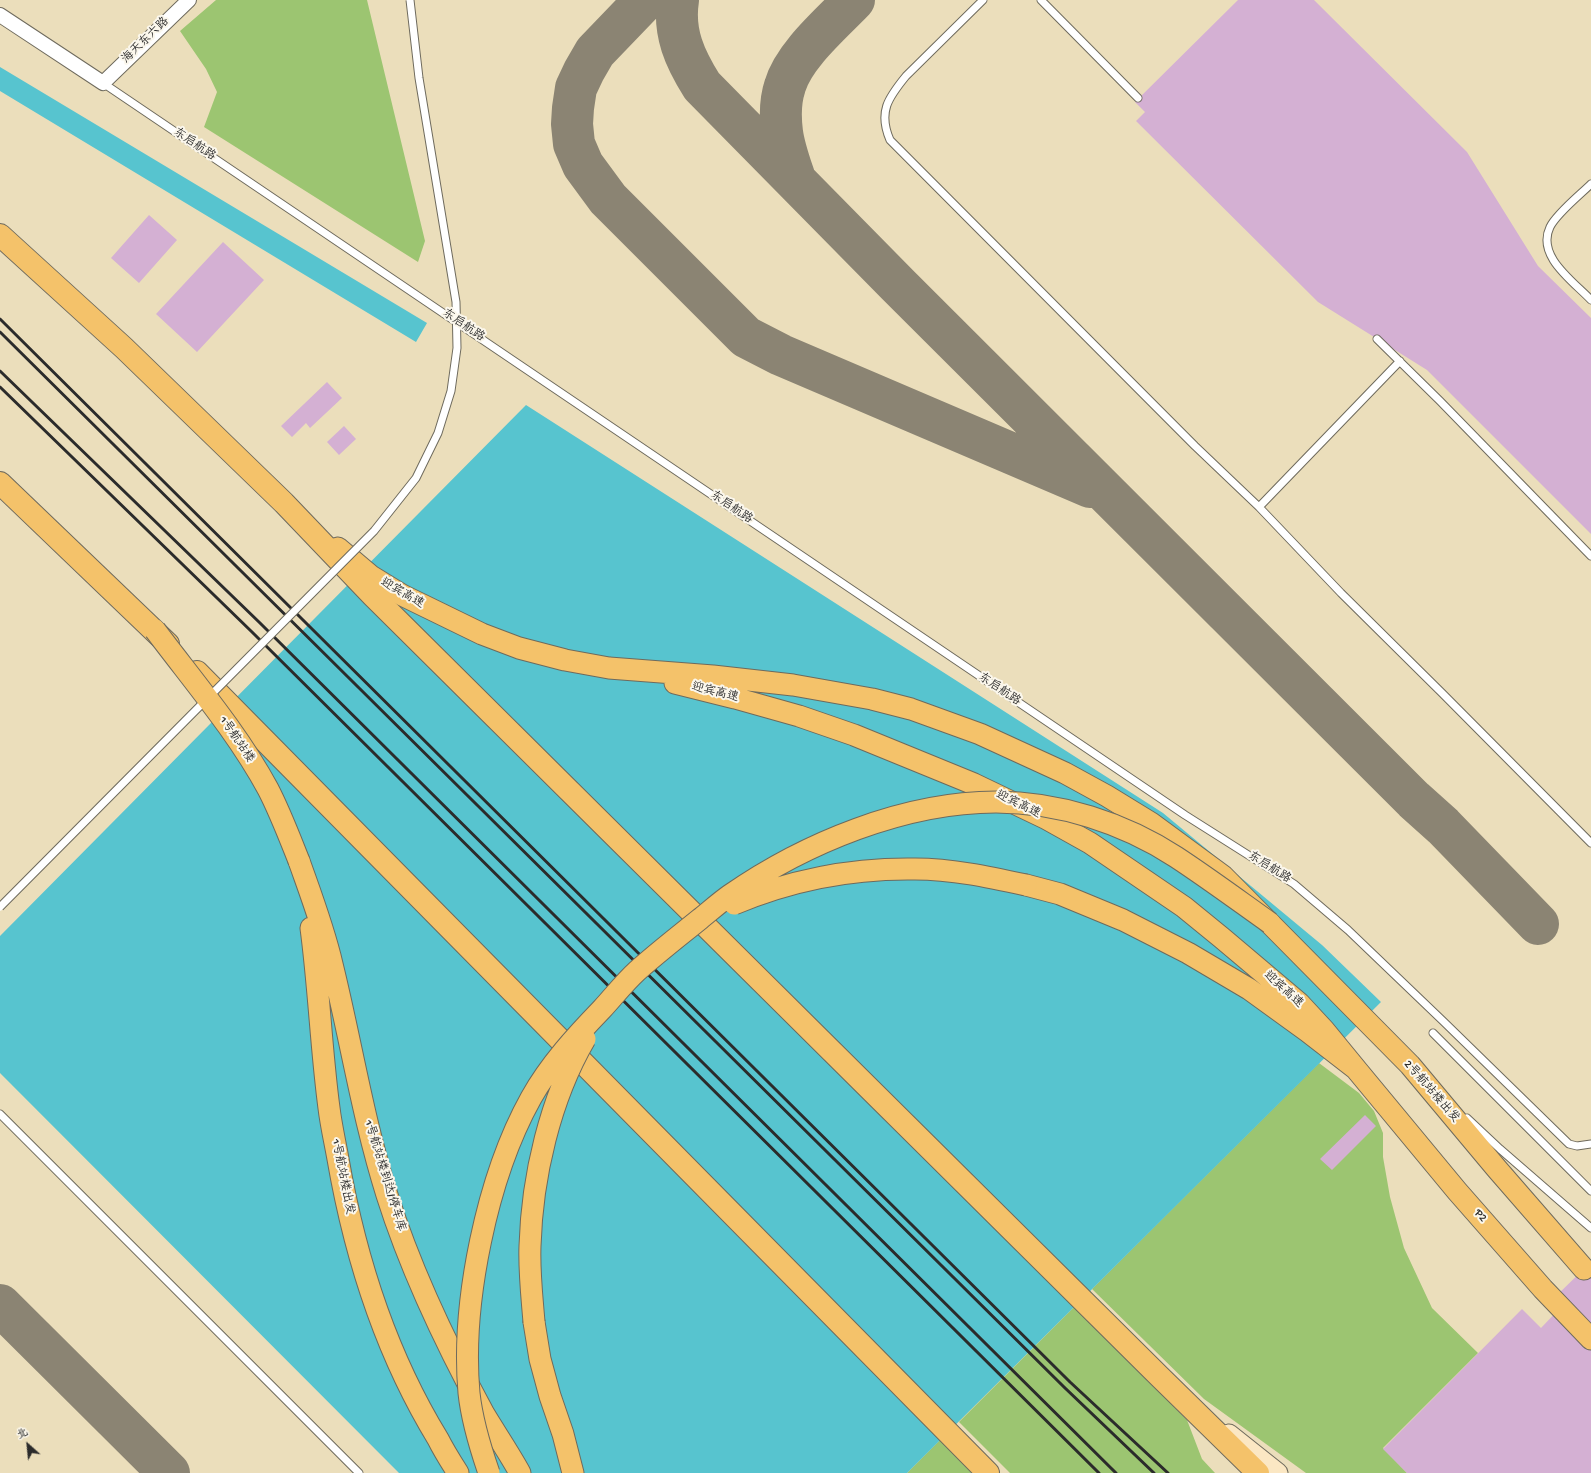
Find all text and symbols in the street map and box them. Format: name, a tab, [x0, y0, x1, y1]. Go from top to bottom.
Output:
street label: 海天东六路	[119, 15, 173, 67]
street label: 东启航路	[170, 126, 218, 164]
street label: 东启航路	[439, 307, 487, 345]
street label: 东启航路	[707, 489, 755, 527]
street label: 迎宾高速	[378, 576, 426, 612]
street label: 东启航路	[975, 671, 1023, 709]
street label: 迎宾高速	[690, 680, 740, 706]
street label: 1号航站楼	[215, 714, 257, 766]
street label: 迎宾高速	[993, 788, 1043, 822]
street label: 东启航路	[1245, 849, 1293, 887]
street label: 迎宾高速	[1260, 969, 1306, 1011]
street label: 2号航站楼出发	[1400, 1058, 1462, 1126]
street label: 1号航站楼到达/停车库	[360, 1119, 408, 1233]
street label: 1号航站楼出发	[328, 1138, 356, 1216]
street label: P2	[1470, 1207, 1490, 1225]
north arrow	[8, 1425, 48, 1465]
text: 北	[15, 1426, 30, 1442]

